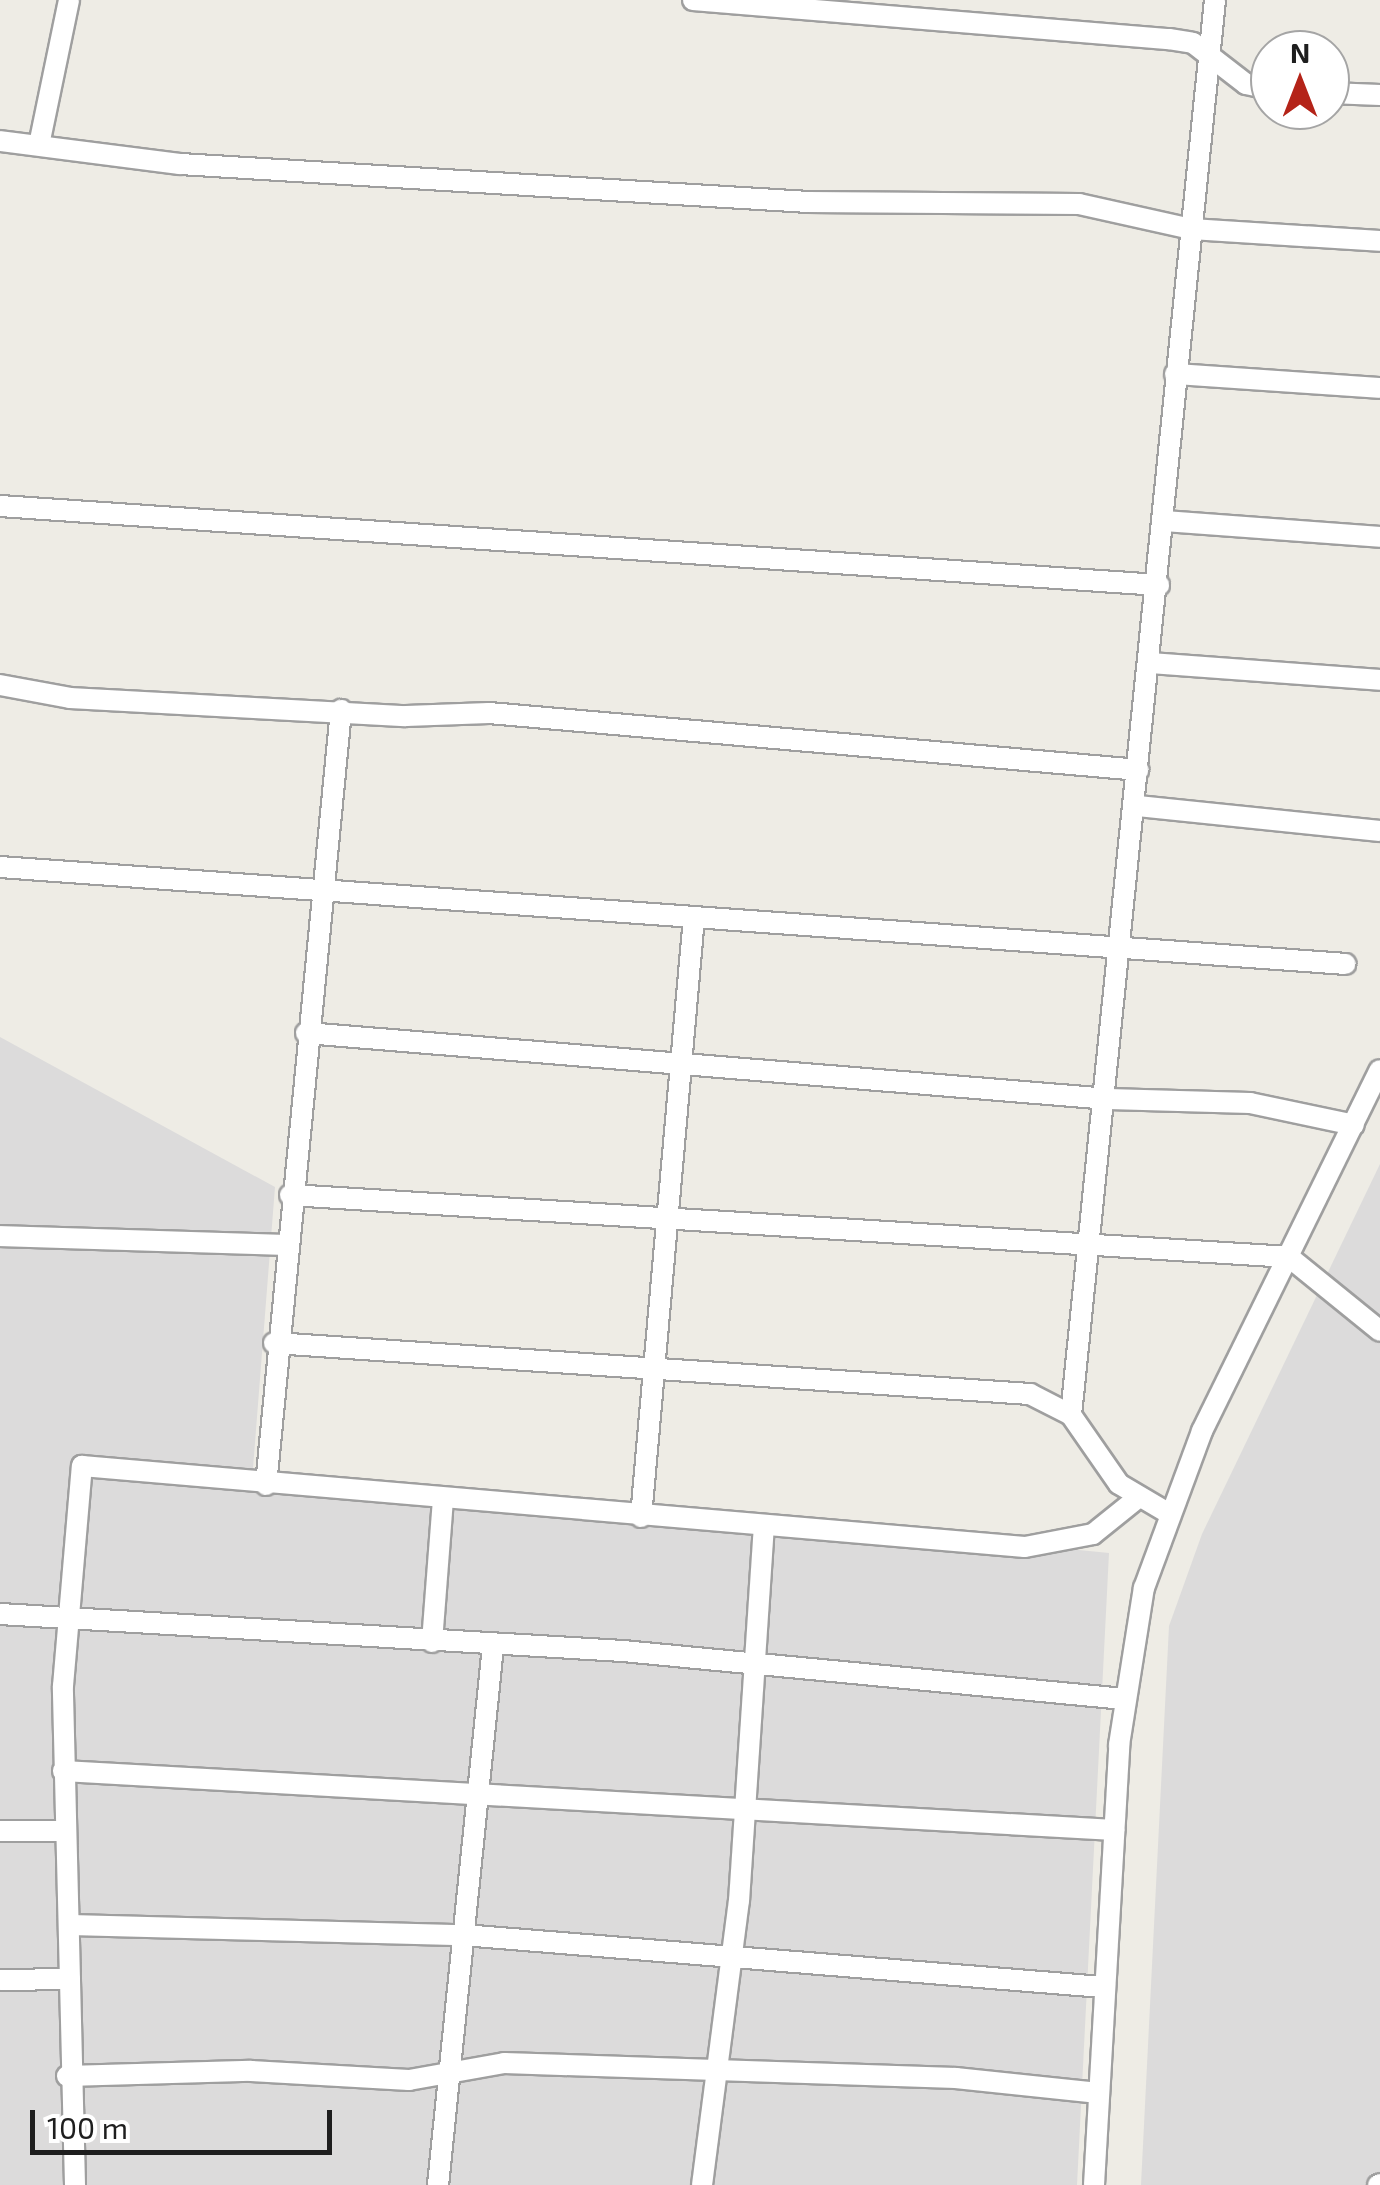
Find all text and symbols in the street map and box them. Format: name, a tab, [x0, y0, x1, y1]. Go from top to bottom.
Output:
north arrow	[1250, 30, 1350, 130]
text: N	[1290, 35, 1310, 69]
scale bar	[35, 2090, 338, 2152]
text: 100 m	[47, 2109, 128, 2145]

